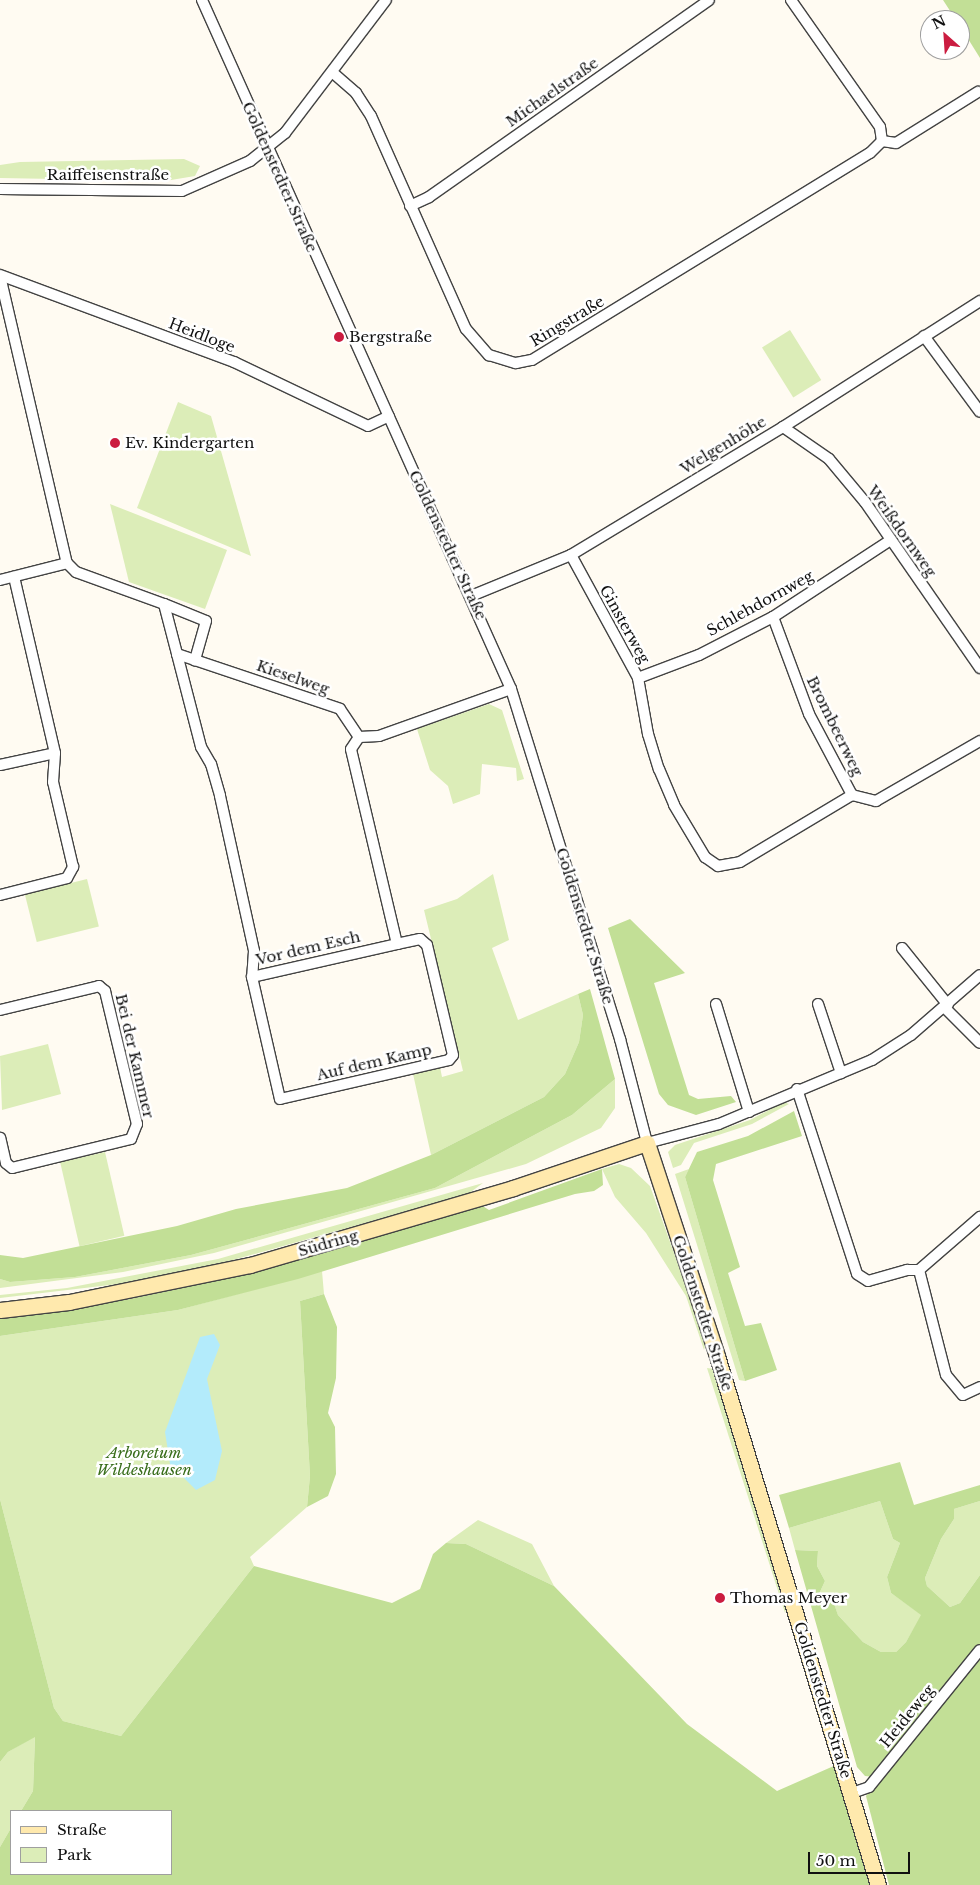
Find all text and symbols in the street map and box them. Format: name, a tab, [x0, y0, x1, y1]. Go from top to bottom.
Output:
north arrow	[920, 10, 970, 60]
text: N	[929, 11, 949, 33]
street label: Michaelstraße	[502, 54, 602, 130]
street label: Goldenstedter Straße	[239, 99, 321, 255]
street label: Raiffeisenstraße	[47, 166, 169, 184]
street label: Ringstraße	[527, 292, 607, 350]
street label: Heidloge	[166, 314, 238, 356]
place label: Bergstraße	[349, 328, 432, 346]
marker: Bergstraße	[333, 331, 345, 343]
street label: Welgenhöhe	[677, 412, 769, 478]
place label: Ev. Kindergarten	[125, 434, 254, 452]
marker: Ev. Kindergarten	[109, 437, 121, 449]
street label: Goldenstedter Straße	[405, 467, 491, 623]
street label: Weißdornweg	[864, 482, 940, 580]
street label: Schlehdornweg	[704, 566, 816, 640]
street label: Ginsterweg	[596, 582, 654, 666]
street label: Kieselweg	[254, 656, 332, 698]
street label: Brombeerweg	[803, 673, 867, 779]
street label: Goldenstedter Straße	[553, 845, 617, 1007]
street label: Vor dem Esch	[254, 927, 362, 969]
street label: Bei der Kammer	[112, 992, 158, 1120]
street label: Auf dem Kamp	[315, 1040, 433, 1084]
street label: Südring	[296, 1226, 360, 1260]
street label: Goldenstedter Straße	[669, 1233, 737, 1393]
park label: Arboretum Wildeshausen	[96, 1443, 192, 1478]
place label: Thomas Meyer	[730, 1589, 847, 1607]
marker: Thomas Meyer	[714, 1592, 726, 1604]
street label: Goldenstedter Straße	[791, 1619, 855, 1781]
street label: Heideweg	[876, 1681, 938, 1751]
legend	[10, 1810, 172, 1875]
text: Straße	[57, 1820, 107, 1839]
scale bar	[810, 1842, 912, 1874]
text: Park	[57, 1845, 92, 1864]
text: 50 m	[816, 1851, 856, 1870]

